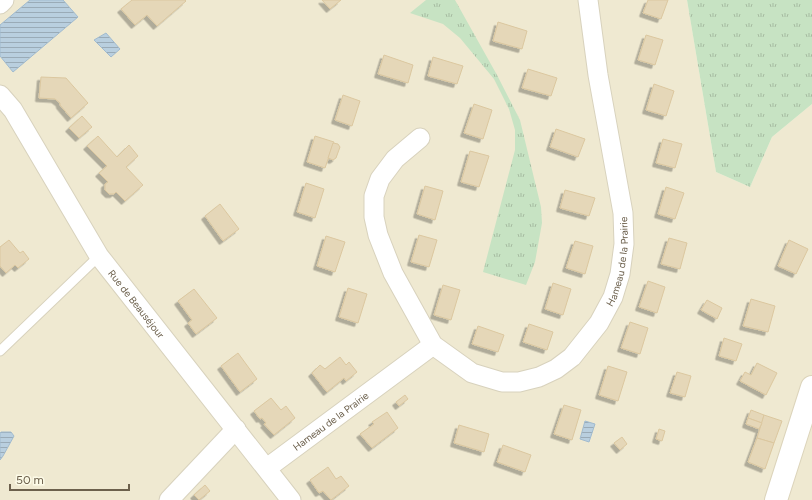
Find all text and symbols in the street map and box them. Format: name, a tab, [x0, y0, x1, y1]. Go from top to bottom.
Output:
street label: Hameau de la Prairie	[603, 216, 631, 309]
street label: Rue de Beauséjour	[105, 267, 167, 341]
street label: Hameau de la Prairie	[290, 389, 372, 454]
scale bar	[10, 466, 129, 492]
text: 50 m	[16, 473, 44, 487]

